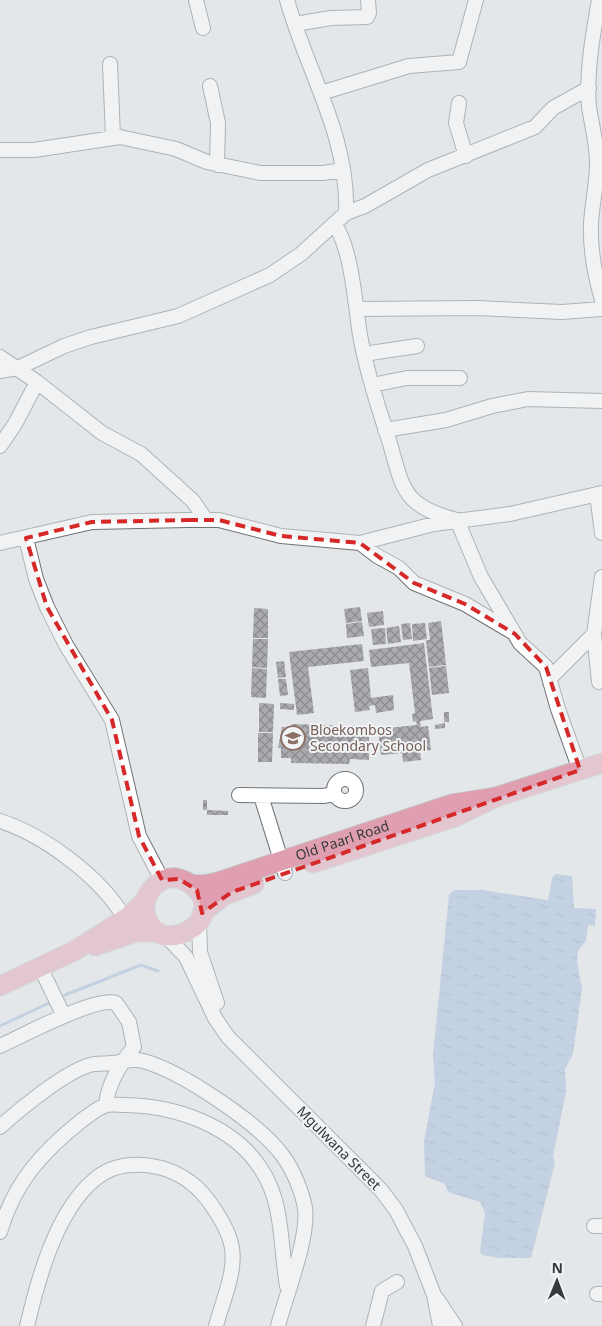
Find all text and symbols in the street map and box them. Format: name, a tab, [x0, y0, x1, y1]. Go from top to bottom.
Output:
place label: Bloekombos Secondary School	[310, 720, 426, 755]
school or university icon: Bloekombos Secondary School	[280, 725, 306, 751]
street label: Old Paarl Road	[293, 816, 392, 865]
street label: Mgulwana Street	[293, 1101, 386, 1194]
north arrow	[532, 1256, 582, 1306]
text: N	[551, 1258, 563, 1277]

